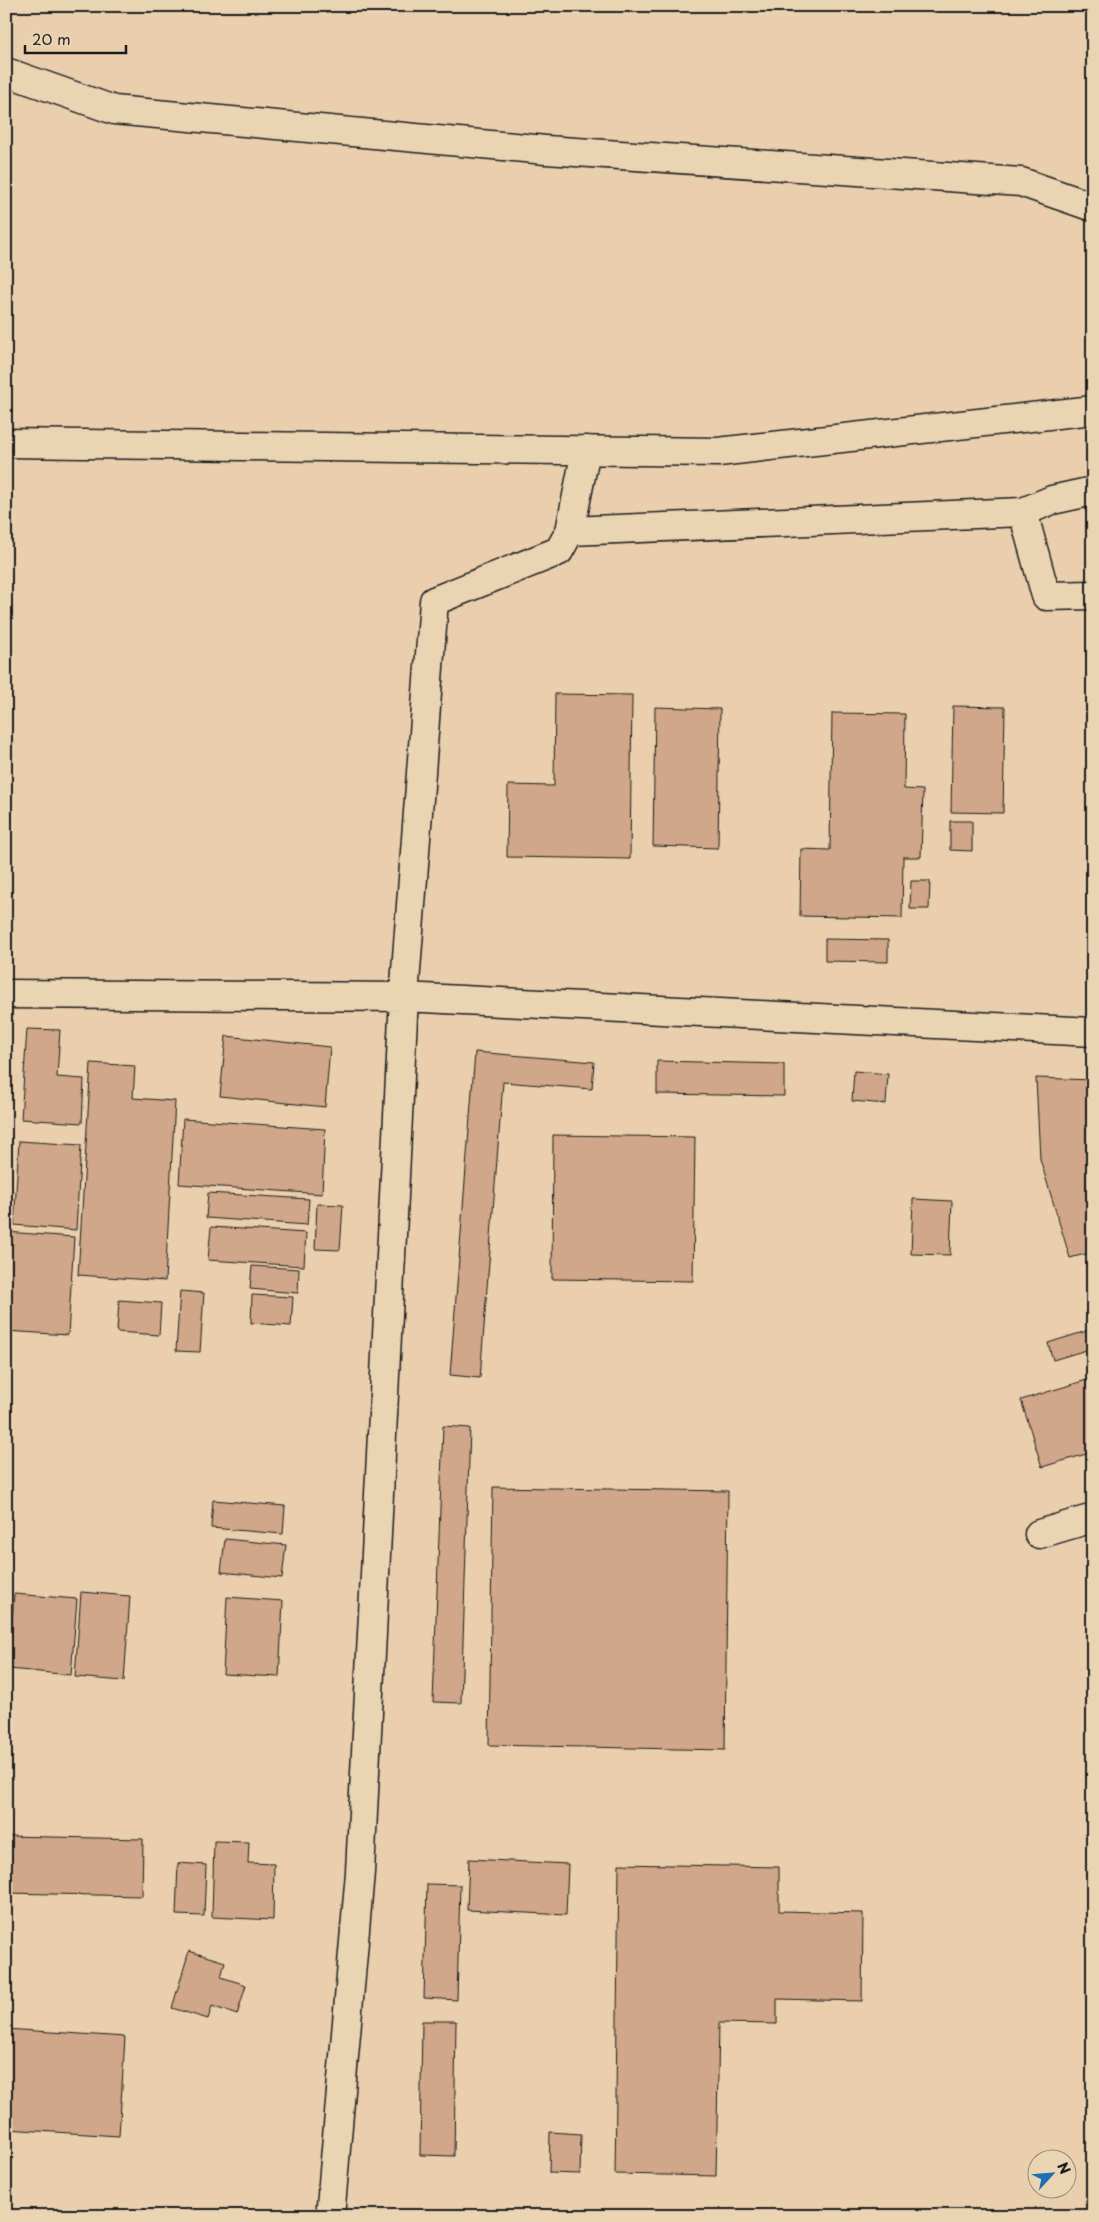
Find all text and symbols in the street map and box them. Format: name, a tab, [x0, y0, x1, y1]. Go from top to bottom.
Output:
scale bar	[25, 22, 126, 54]
text: 20 m	[32, 27, 71, 50]
north arrow	[1026, 2150, 1076, 2200]
text: N	[1052, 2158, 1076, 2178]

